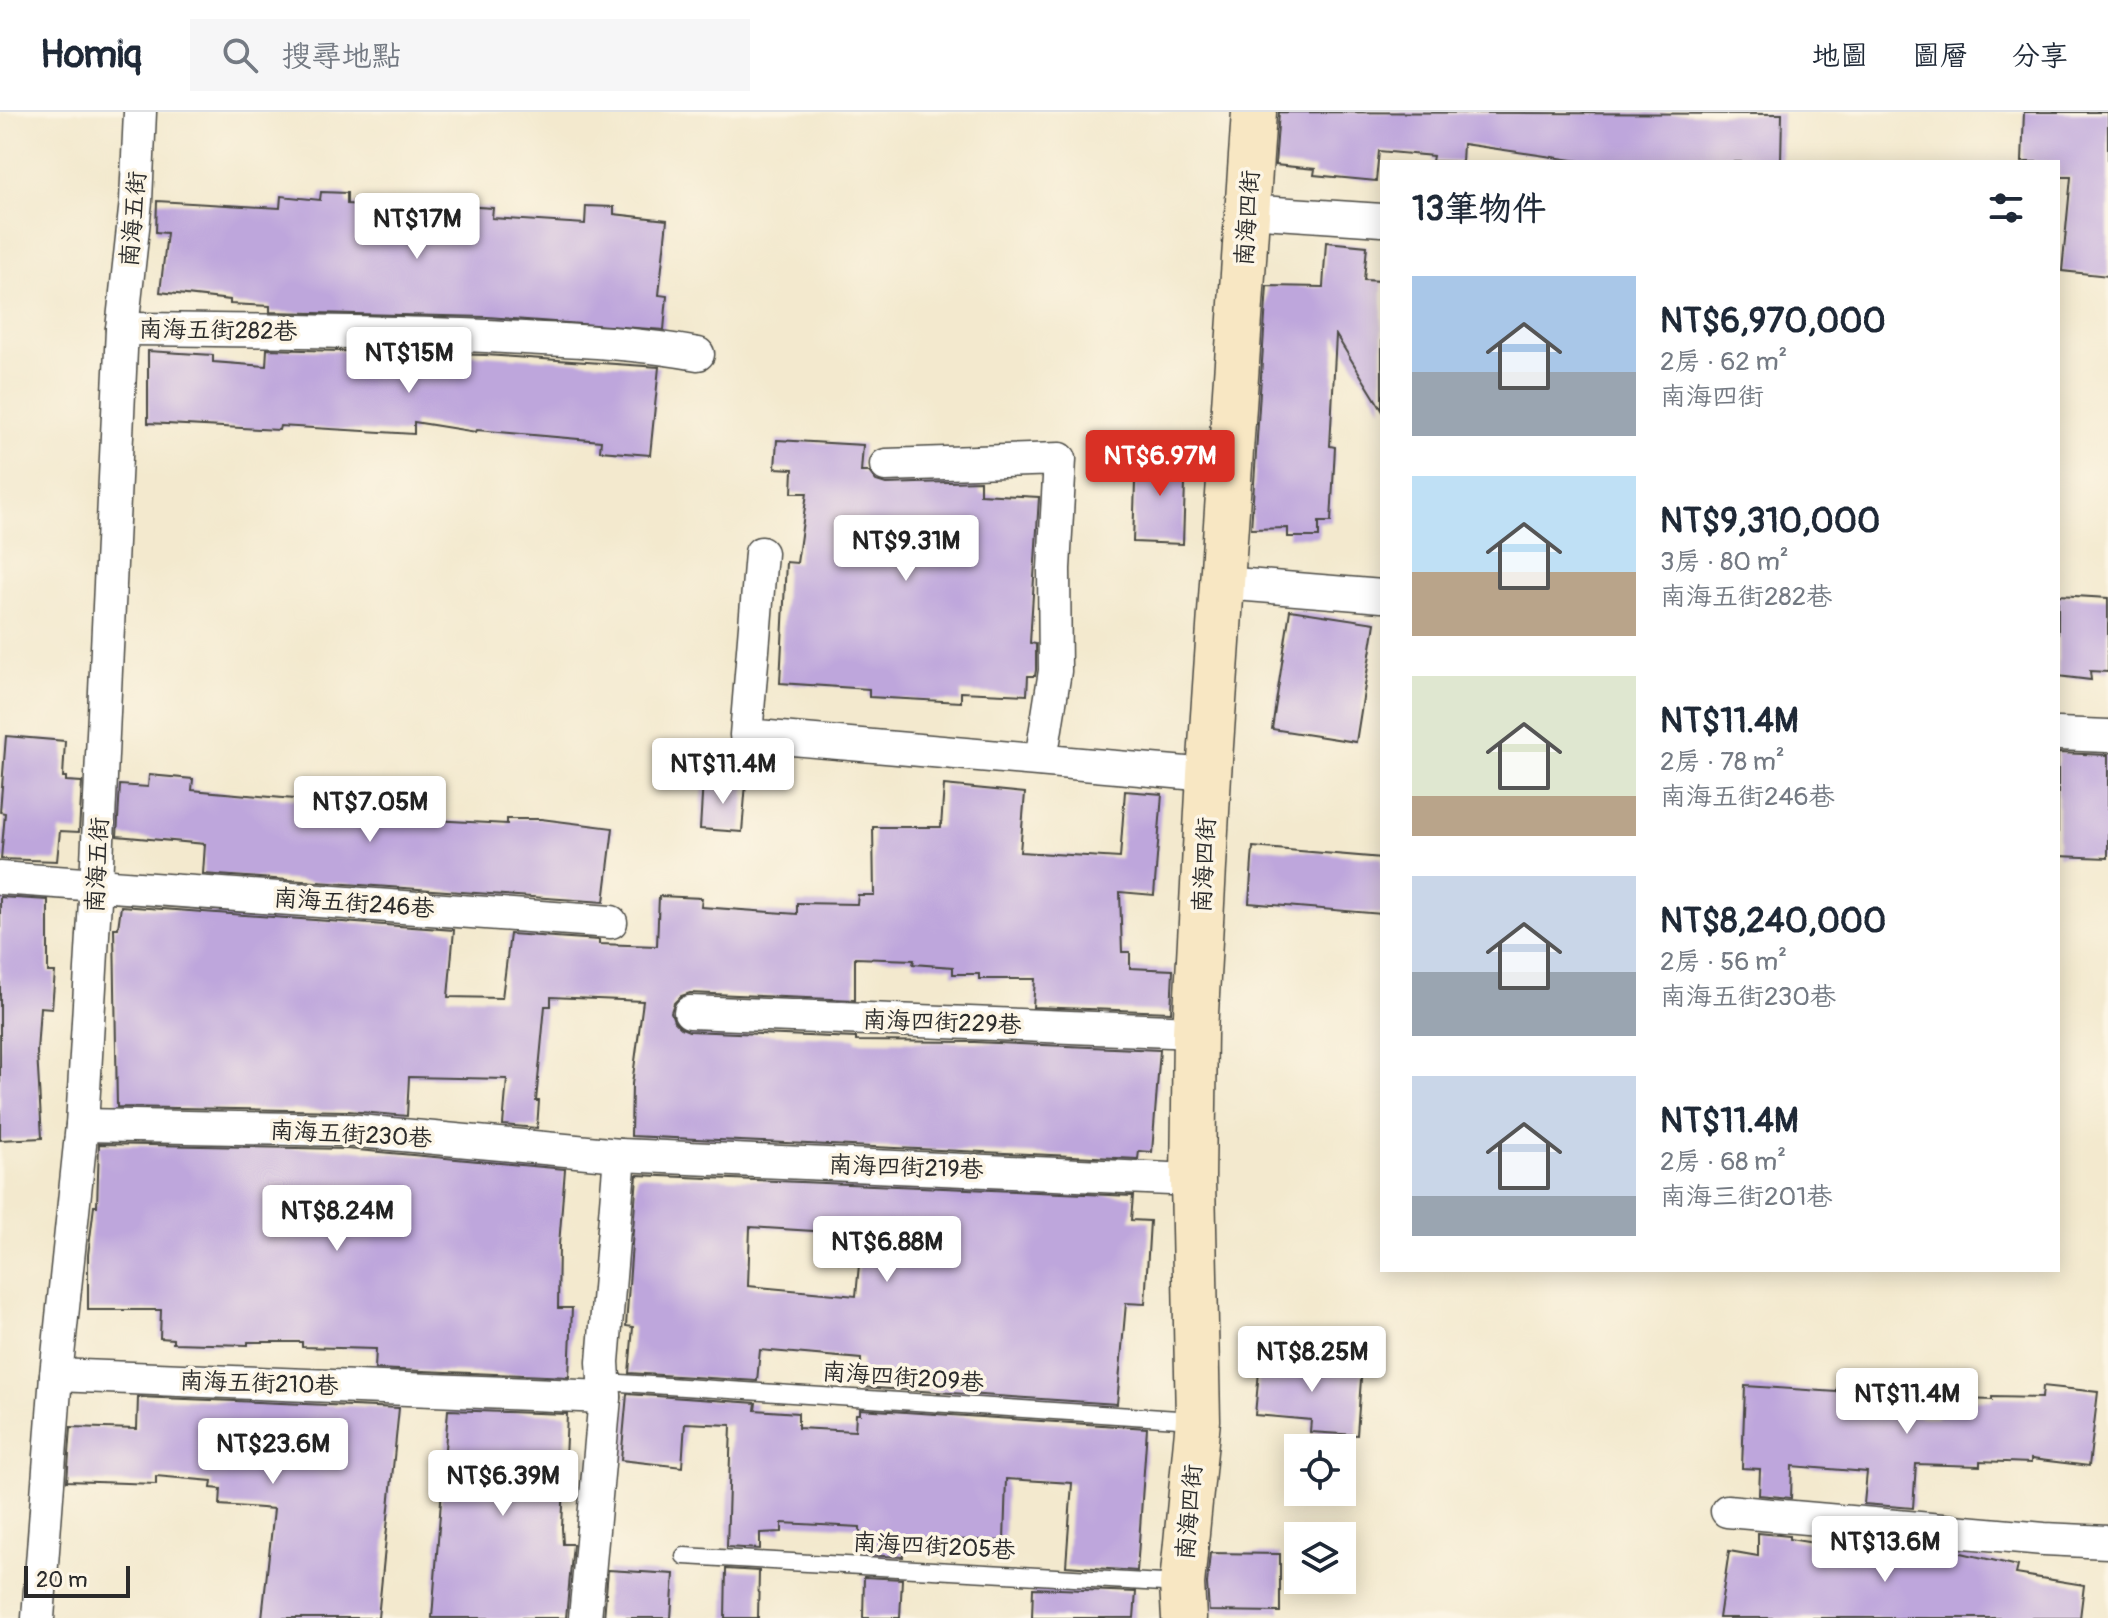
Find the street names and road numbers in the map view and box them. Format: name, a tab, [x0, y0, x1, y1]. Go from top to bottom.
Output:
street label: 南海四街	[1230, 169, 1265, 267]
street label: 南海五街	[115, 170, 152, 268]
street label: 南海五街282巷	[138, 315, 298, 346]
street label: 南海五街	[81, 816, 114, 914]
street label: 南海四街	[1188, 816, 1221, 914]
street label: 南海五街246巷	[272, 883, 435, 924]
street label: 南海四街229巷	[862, 1005, 1022, 1040]
street label: 南海五街230巷	[269, 1116, 433, 1153]
street label: 南海四街219巷	[828, 1150, 984, 1185]
street label: 南海四街209巷	[821, 1357, 985, 1398]
street label: 南海五街210巷	[179, 1366, 339, 1401]
street label: 南海四街	[1171, 1463, 1208, 1561]
street label: 南海四街205巷	[852, 1528, 1016, 1565]

